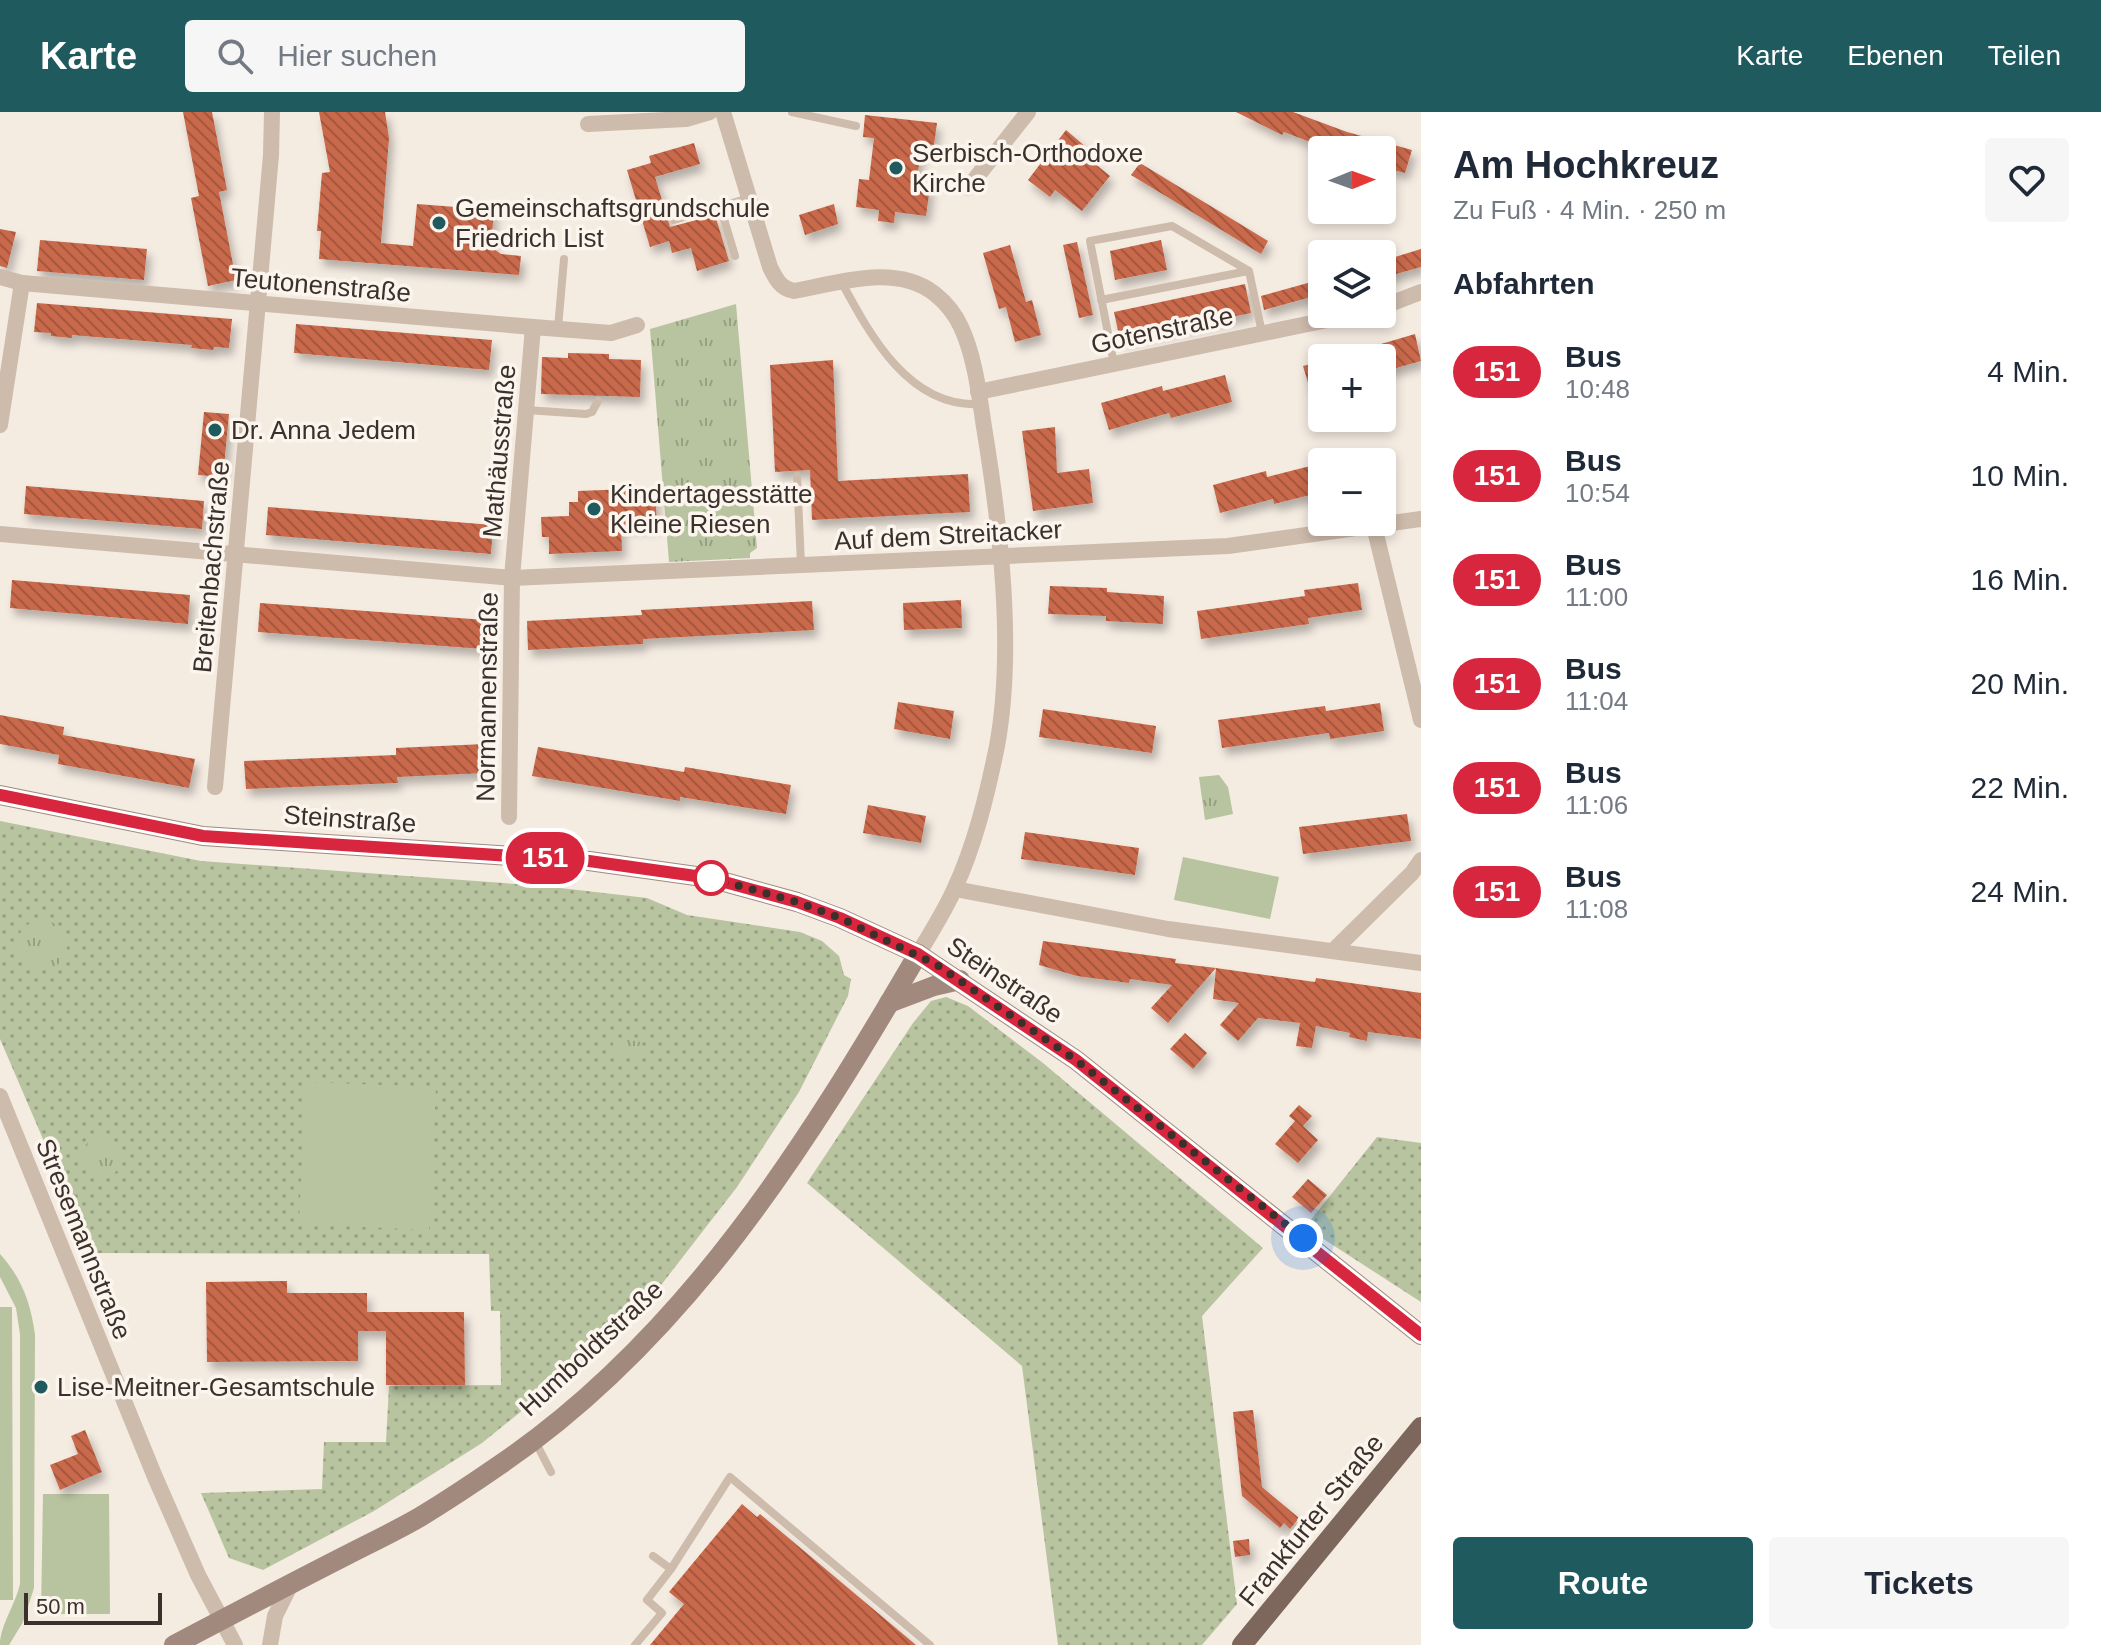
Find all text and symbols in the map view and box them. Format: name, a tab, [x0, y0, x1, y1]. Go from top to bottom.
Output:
search box	[185, 20, 745, 92]
icon: search	[213, 34, 257, 78]
text: Karte	[40, 35, 137, 77]
text: Hier suchen	[277, 39, 437, 72]
text: Karte	[1736, 40, 1803, 71]
text: Ebenen	[1847, 40, 1944, 71]
text: Teilen	[1988, 40, 2061, 71]
north arrow	[1308, 136, 1396, 224]
map controls	[1308, 136, 1396, 536]
place label: Serbisch-Orthodoxe Kirche	[912, 138, 1143, 198]
button: heart	[1985, 138, 2069, 222]
text: Am Hochkreuz	[1453, 144, 1719, 186]
marker: Serbisch-Orthodoxe Kirche	[887, 159, 905, 177]
place label: Gemeinschaftsgrundschule Friedrich List	[455, 193, 770, 253]
text: Zu Fuß · 4 Min. · 250 m	[1453, 195, 1726, 225]
marker: Gemeinschaftsgrundschule Friedrich List	[430, 214, 448, 232]
button: layers	[1308, 240, 1396, 328]
street label: Teutonenstraße	[230, 262, 412, 308]
text: Abfahrten	[1453, 267, 1595, 300]
street label: Gotenstraße	[1088, 300, 1236, 360]
text: Bus	[1565, 340, 1622, 373]
button: +	[1308, 344, 1396, 432]
text: 4 Min.	[1987, 355, 2069, 388]
text: 151	[1474, 356, 1520, 387]
street label: Mathäusstraße	[477, 363, 521, 539]
text: 10:48	[1565, 374, 1630, 404]
place label: Dr. Anna Jedem	[231, 415, 416, 445]
marker: Dr. Anna Jedem	[206, 421, 224, 439]
text: Bus	[1565, 444, 1622, 477]
button: −	[1308, 448, 1396, 536]
text: 10 Min.	[1971, 459, 2069, 492]
street label: Breitenbachstraße	[187, 460, 235, 674]
text: 151	[1474, 460, 1520, 491]
text: 10:54	[1565, 478, 1630, 508]
place label: Kindertagesstätte Kleine Riesen	[610, 479, 812, 539]
marker: Kindertagesstätte Kleine Riesen	[585, 500, 603, 518]
street label: Auf dem Streitacker	[833, 514, 1063, 556]
text: Bus	[1565, 548, 1622, 581]
text: 16 Min.	[1971, 563, 2069, 596]
text: 151	[1474, 564, 1520, 595]
text: 11:00	[1565, 582, 1628, 612]
street label: Normannenstraße	[470, 592, 504, 802]
text: Bus	[1565, 652, 1622, 685]
text: 20 Min.	[1971, 667, 2069, 700]
text: 151	[1474, 668, 1520, 699]
text: 11:04	[1565, 686, 1628, 716]
text: Bus	[1565, 756, 1622, 789]
text: 22 Min.	[1971, 771, 2069, 804]
text: 151	[1474, 772, 1520, 803]
text: 11:06	[1565, 790, 1628, 820]
street label: Steinstraße	[283, 799, 417, 839]
line badge: 151	[499, 832, 591, 884]
text: 151	[522, 842, 568, 873]
text: Bus	[1565, 860, 1622, 893]
unlabelled marker	[694, 861, 728, 895]
text: 24 Min.	[1971, 875, 2069, 908]
text: 151	[1474, 876, 1520, 907]
text: 11:08	[1565, 894, 1628, 924]
street label: Steinstraße	[942, 930, 1068, 1030]
street label: Stresemannstraße	[30, 1134, 138, 1344]
your location	[1283, 1218, 1323, 1258]
street label: Humboldtstraße	[513, 1274, 669, 1422]
place label: Lise-Meitner-Gesamtschule	[57, 1372, 375, 1402]
marker: Lise-Meitner-Gesamtschule	[32, 1378, 50, 1396]
street label: Frankfurter Straße	[1233, 1428, 1389, 1612]
button: Route	[1453, 1537, 1753, 1629]
button: Tickets	[1769, 1537, 2069, 1629]
scale bar	[24, 1589, 162, 1625]
text: 50 m	[36, 1594, 85, 1619]

